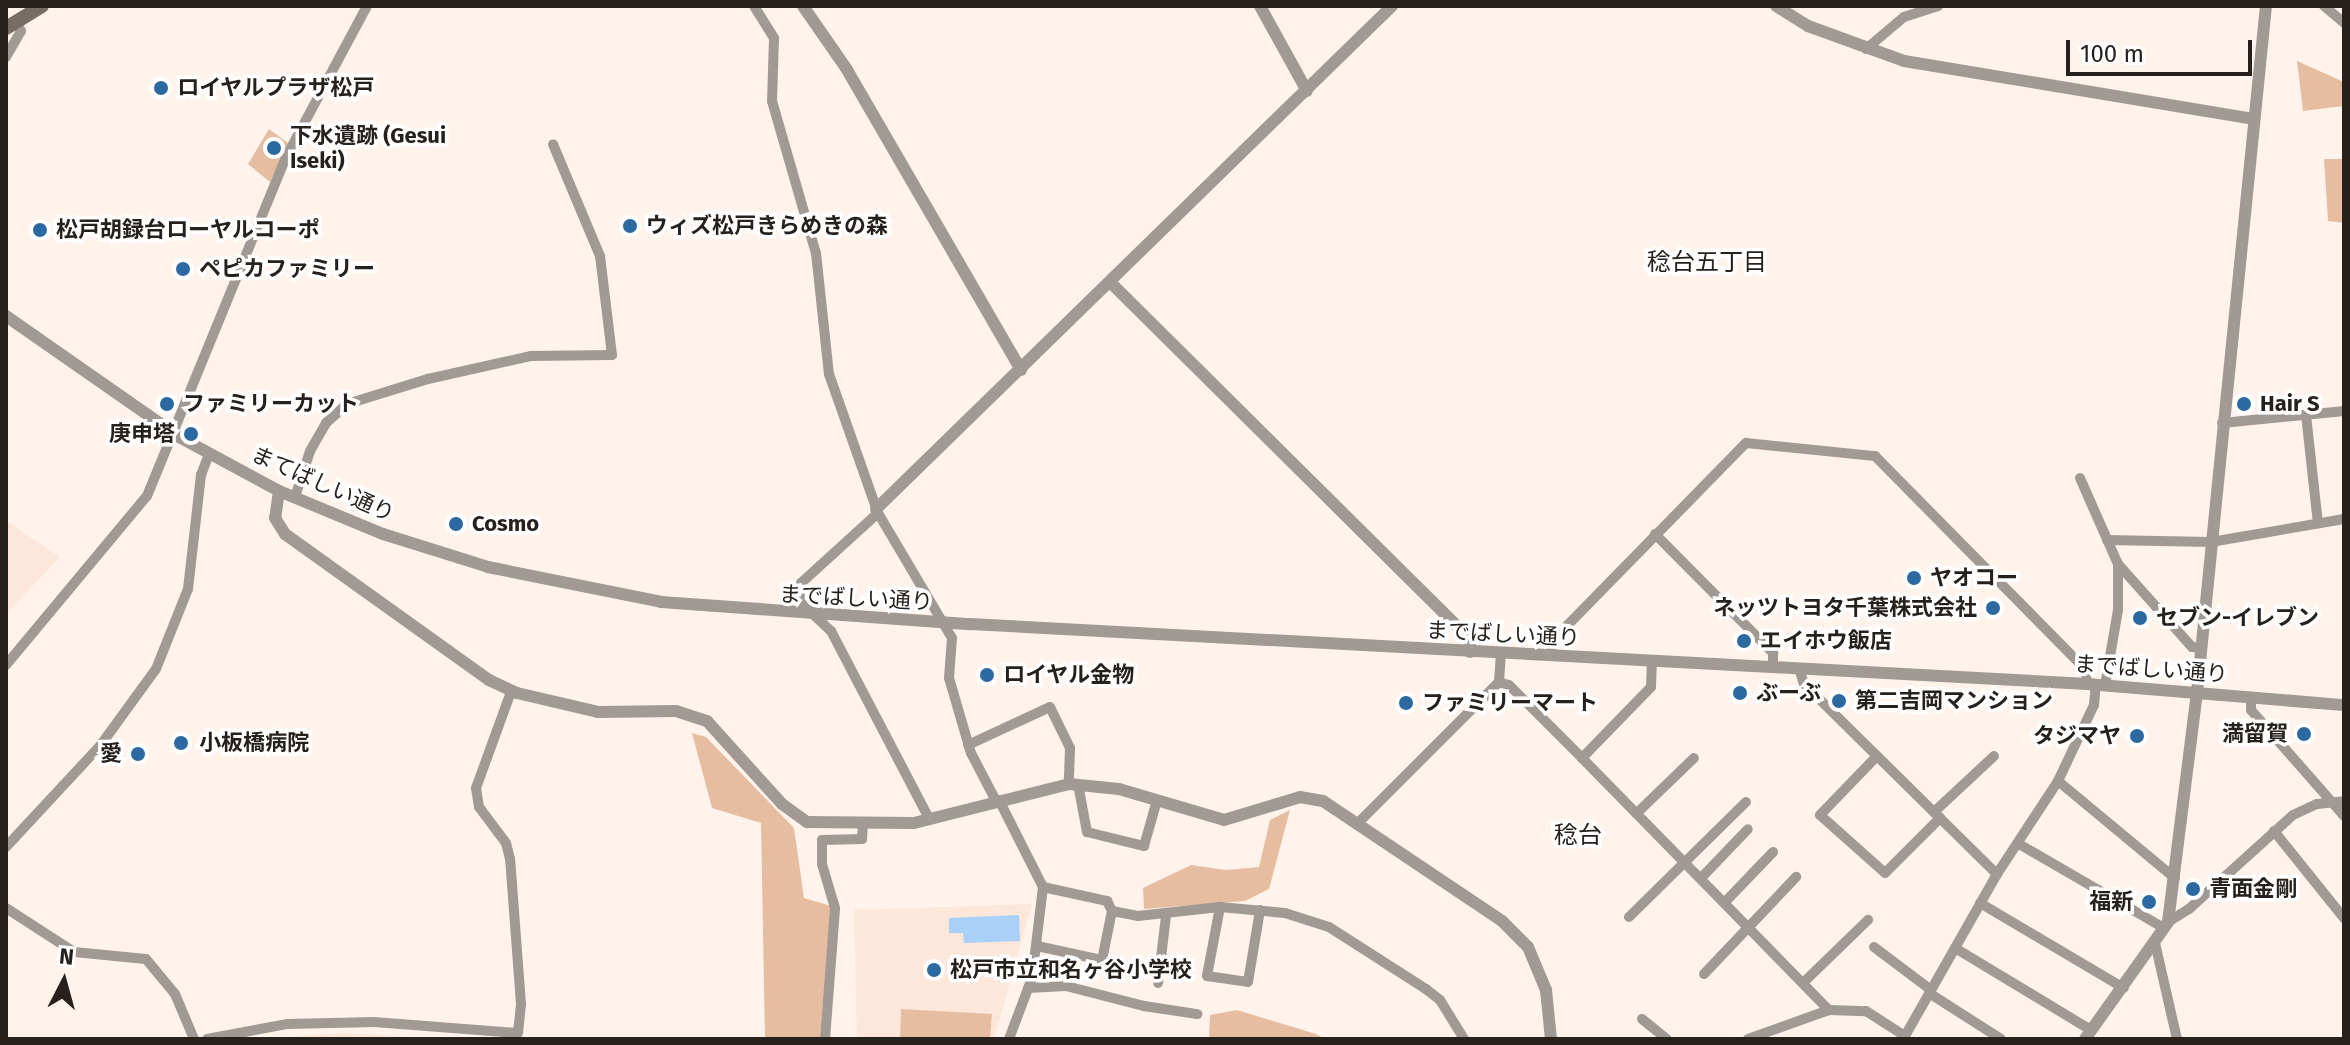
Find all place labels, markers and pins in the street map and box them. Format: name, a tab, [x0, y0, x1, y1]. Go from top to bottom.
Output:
place label: ロイヤルプラザ松戸	[177, 75, 375, 101]
marker: ロイヤルプラザ松戸	[152, 79, 170, 97]
place label: 下水遺跡 (Gesui Iseki)	[290, 122, 446, 174]
marker: 下水遺跡 (Gesui Iseki)	[265, 139, 283, 157]
place label: ウィズ松戸きらめきの森	[646, 213, 888, 239]
place label: 松戸胡録台ローヤルコーポ	[56, 217, 320, 243]
marker: ウィズ松戸きらめきの森	[621, 217, 639, 235]
marker: 松戸胡録台ローヤルコーポ	[31, 221, 49, 239]
place label: ペピカファミリー	[199, 256, 375, 282]
marker: ペピカファミリー	[174, 260, 192, 278]
place label: ファミリーカット	[183, 391, 359, 417]
place label: Hair S	[2260, 391, 2320, 417]
marker: ファミリーカット	[158, 395, 176, 413]
marker: Hair S	[2235, 395, 2253, 413]
place label: 庚申塔	[109, 421, 175, 447]
marker: 庚申塔	[182, 425, 200, 443]
place label: Cosmo	[472, 511, 539, 537]
marker: Cosmo	[447, 515, 465, 533]
place label: ヤオコー	[1930, 565, 2018, 591]
marker: ヤオコー	[1905, 569, 1923, 587]
place label: ネッツトヨタ千葉株式会社	[1713, 595, 1977, 621]
marker: ネッツトヨタ千葉株式会社	[1984, 599, 2002, 617]
place label: セブン-イレブン	[2156, 605, 2319, 631]
marker: セブン-イレブン	[2131, 609, 2149, 627]
place label: エイホウ飯店	[1760, 628, 1892, 654]
marker: エイホウ飯店	[1735, 632, 1753, 650]
place label: ロイヤル金物	[1003, 662, 1135, 688]
marker: ロイヤル金物	[978, 666, 996, 684]
place label: ぶーぶ	[1756, 680, 1822, 706]
marker: ぶーぶ	[1731, 684, 1749, 702]
place label: 第二吉岡マンション	[1855, 688, 2053, 714]
place label: ファミリーマート	[1422, 690, 1598, 716]
marker: 第二吉岡マンション	[1830, 692, 1848, 710]
marker: ファミリーマート	[1397, 694, 1415, 712]
place label: 満留賀	[2222, 721, 2288, 747]
place label: タジマヤ	[2033, 723, 2121, 749]
marker: 満留賀	[2295, 725, 2313, 743]
marker: タジマヤ	[2128, 727, 2146, 745]
place label: 小板橋病院	[199, 730, 309, 756]
marker: 小板橋病院	[170, 732, 192, 754]
place label: 愛	[100, 741, 122, 767]
marker: 愛	[129, 745, 147, 763]
place label: 青面金剛	[2209, 876, 2297, 902]
marker: 青面金剛	[2184, 880, 2202, 898]
place label: 福新	[2089, 889, 2133, 915]
marker: 福新	[2140, 893, 2158, 911]
place label: 松戸市立和名ヶ谷小学校	[950, 957, 1192, 983]
marker: 松戸市立和名ヶ谷小学校	[925, 961, 943, 979]

